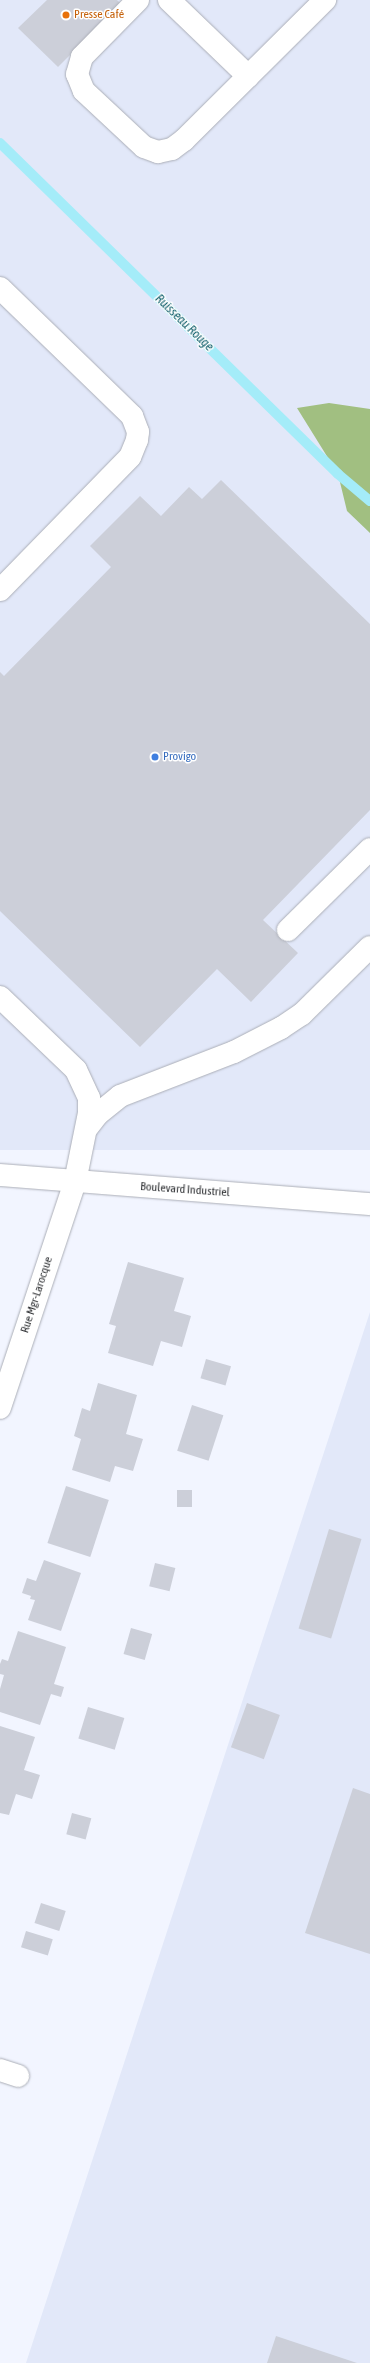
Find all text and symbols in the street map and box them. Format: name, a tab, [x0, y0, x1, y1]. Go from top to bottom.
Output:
place label: Presse Café	[74, 8, 124, 22]
marker: Presse Café	[61, 10, 71, 20]
water label: Ruisseau Rouge	[151, 291, 217, 355]
place label: Provigo	[163, 750, 196, 764]
marker: Provigo	[150, 752, 160, 762]
street label: Boulevard Industriel	[140, 1180, 230, 1200]
street label: Rue Mgr-Larocque	[18, 1255, 56, 1335]

